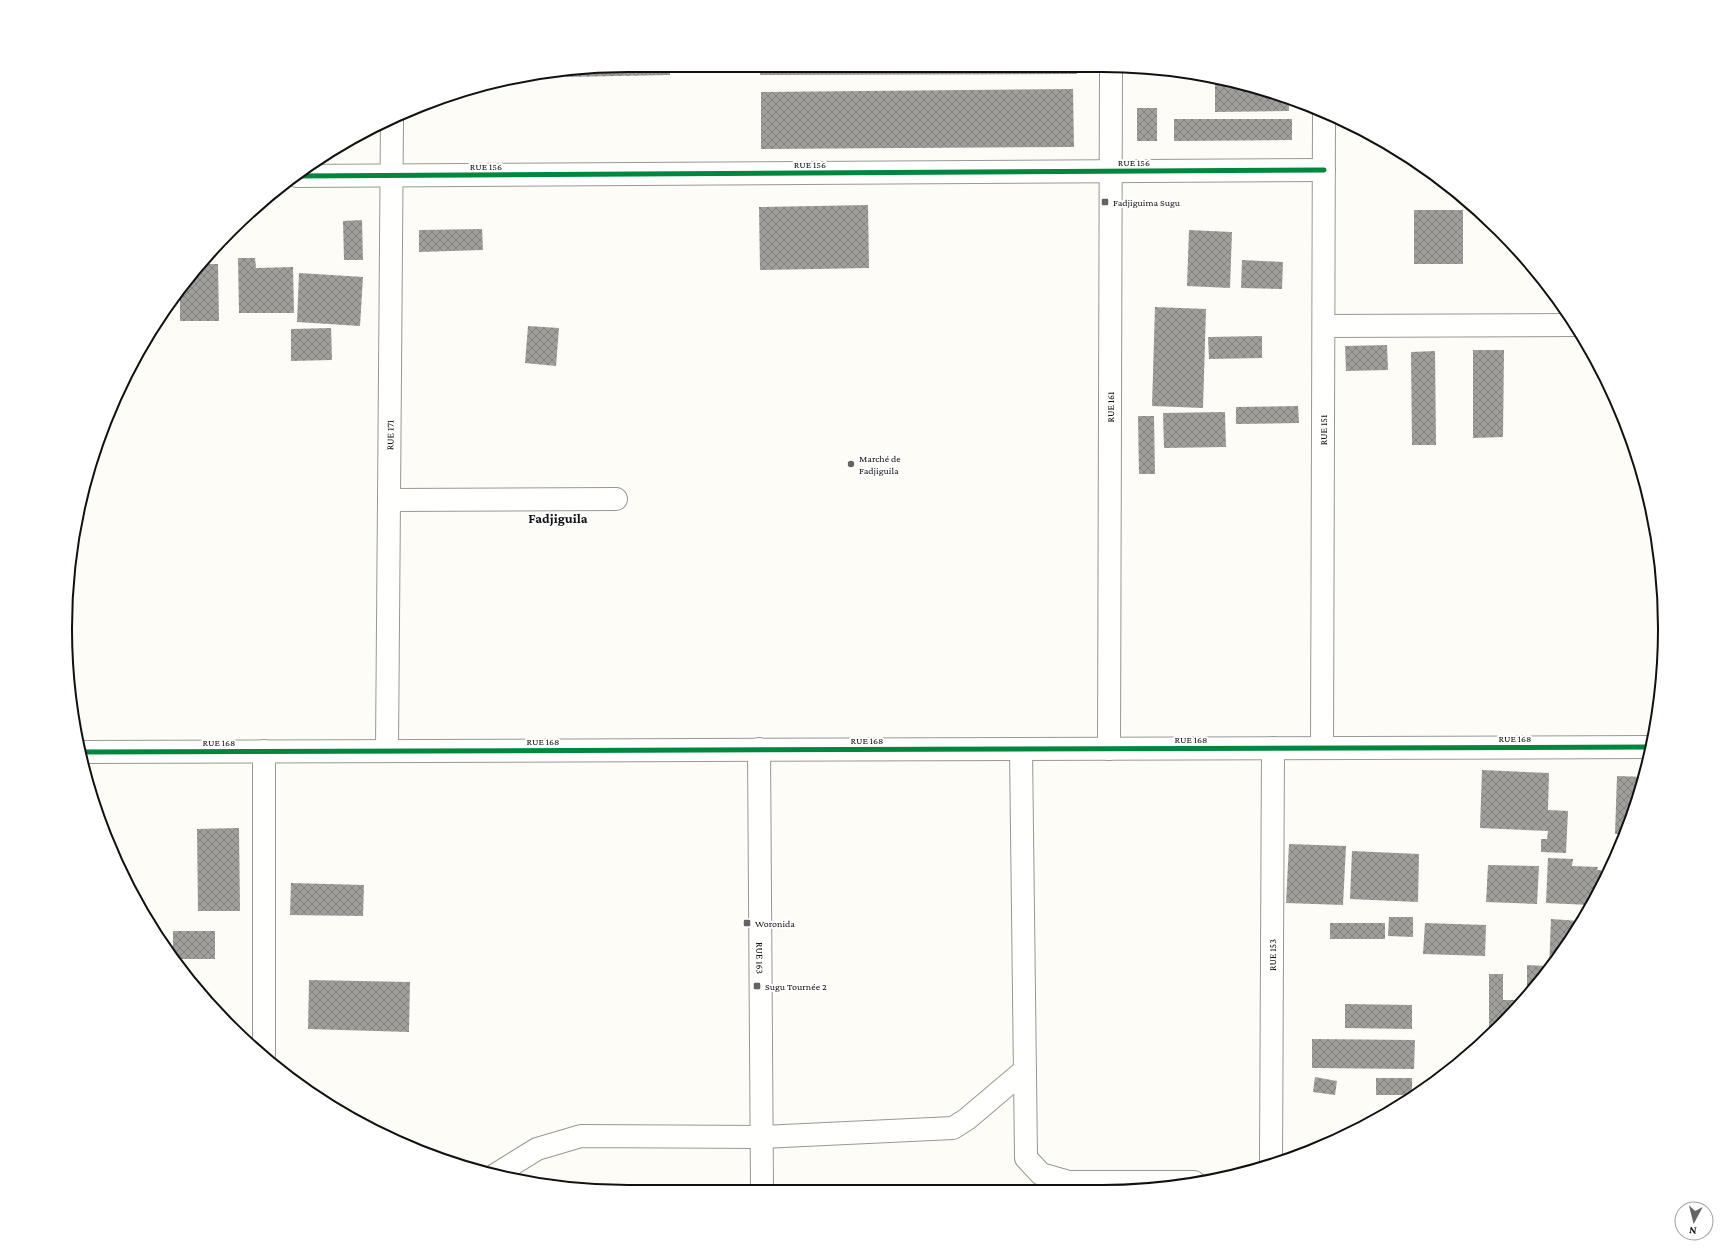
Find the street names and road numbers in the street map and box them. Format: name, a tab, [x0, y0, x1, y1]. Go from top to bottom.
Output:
street label: RUE 156	[1118, 157, 1150, 168]
street label: RUE 156	[794, 159, 826, 170]
street label: RUE 156	[470, 161, 502, 172]
street label: RUE 161	[1104, 392, 1116, 422]
street label: RUE 151	[1317, 415, 1329, 445]
street label: RUE 171	[384, 420, 395, 450]
street label: RUE 168	[1499, 733, 1531, 744]
street label: RUE 168	[1175, 734, 1207, 745]
street label: RUE 168	[851, 735, 883, 746]
street label: RUE 168	[527, 736, 559, 747]
street label: RUE 168	[203, 737, 235, 748]
street label: RUE 153	[1266, 939, 1278, 971]
street label: RUE 163	[755, 942, 766, 974]

